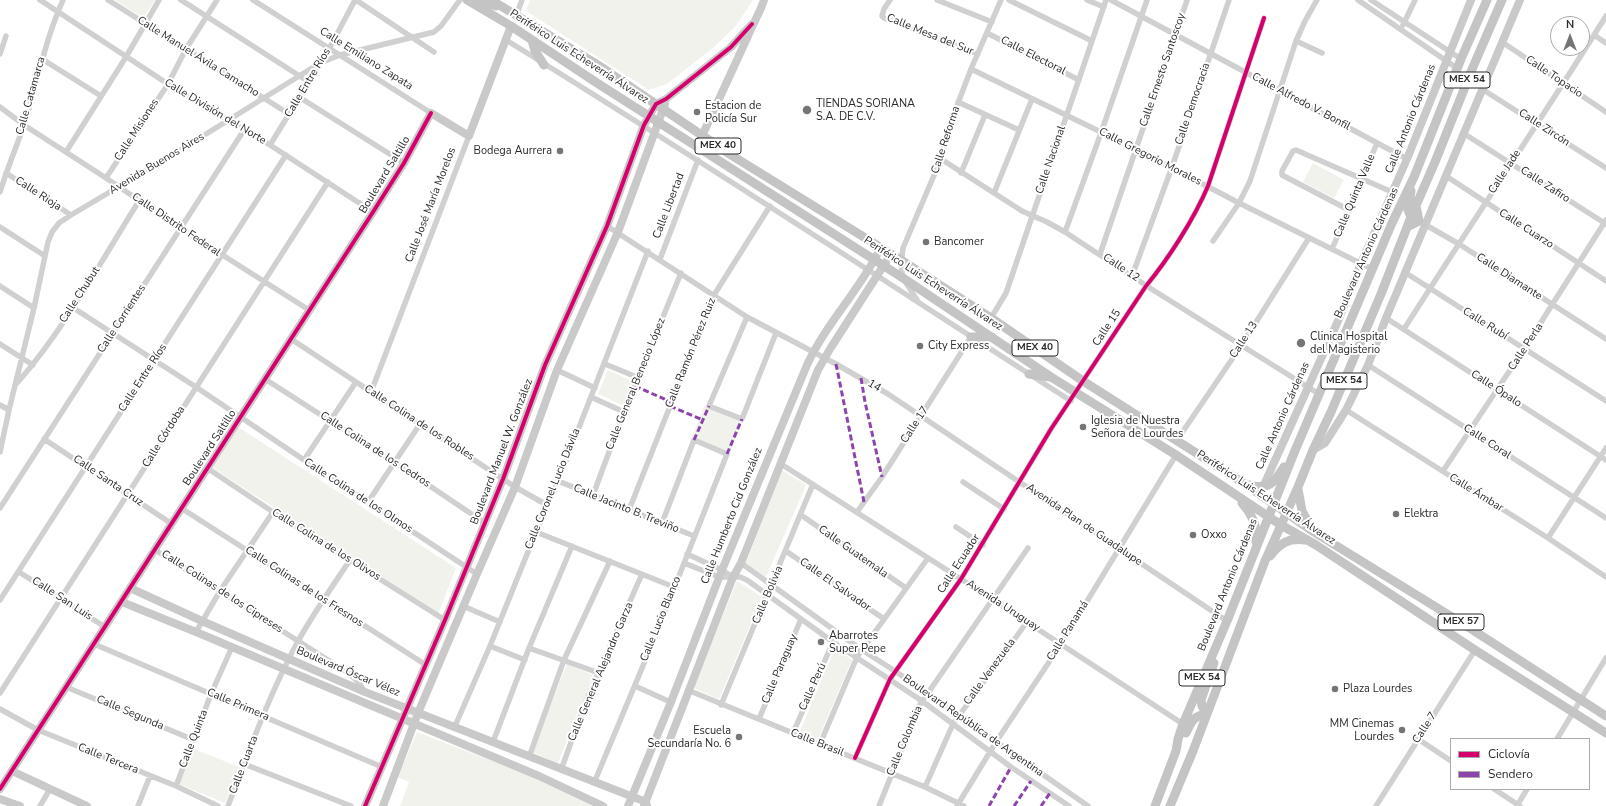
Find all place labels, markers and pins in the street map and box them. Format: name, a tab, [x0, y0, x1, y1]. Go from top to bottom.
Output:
place label: TIENDAS SORIANA S.A. DE C.V.	[816, 97, 915, 123]
place label: Estacion de Policía Sur	[705, 99, 761, 125]
marker: TIENDAS SORIANA S.A. DE C.V.	[801, 104, 813, 116]
marker: Estacion de Policía Sur	[692, 107, 702, 117]
place label: Bodega Aurrera	[474, 144, 552, 158]
marker: Bodega Aurrera	[555, 146, 565, 156]
place label: Bancomer	[934, 235, 984, 249]
marker: Bancomer	[921, 237, 931, 247]
place label: Clinica Hospital del Magisterio	[1310, 330, 1387, 356]
marker: Clinica Hospital del Magisterio	[1295, 337, 1307, 349]
place label: City Express	[928, 339, 989, 353]
marker: City Express	[915, 341, 925, 351]
place label: Iglesia de Nuestra Señora de Lourdes	[1091, 414, 1183, 440]
marker: Iglesia de Nuestra Señora de Lourdes	[1078, 422, 1088, 432]
place label: Elektra	[1404, 507, 1438, 521]
marker: Elektra	[1391, 509, 1401, 519]
place label: Oxxo	[1201, 528, 1227, 542]
marker: Oxxo	[1188, 530, 1198, 540]
place label: Abarrotes Super Pepe	[829, 629, 886, 655]
marker: Abarrotes Super Pepe	[816, 637, 826, 647]
place label: Plaza Lourdes	[1343, 682, 1412, 696]
marker: Plaza Lourdes	[1330, 684, 1340, 694]
place label: MM Cinemas Lourdes	[1330, 717, 1394, 743]
place label: Escuela Secundaría No. 6	[648, 724, 731, 750]
marker: MM Cinemas Lourdes	[1397, 725, 1407, 735]
marker: Escuela Secundaría No. 6	[734, 732, 744, 742]

